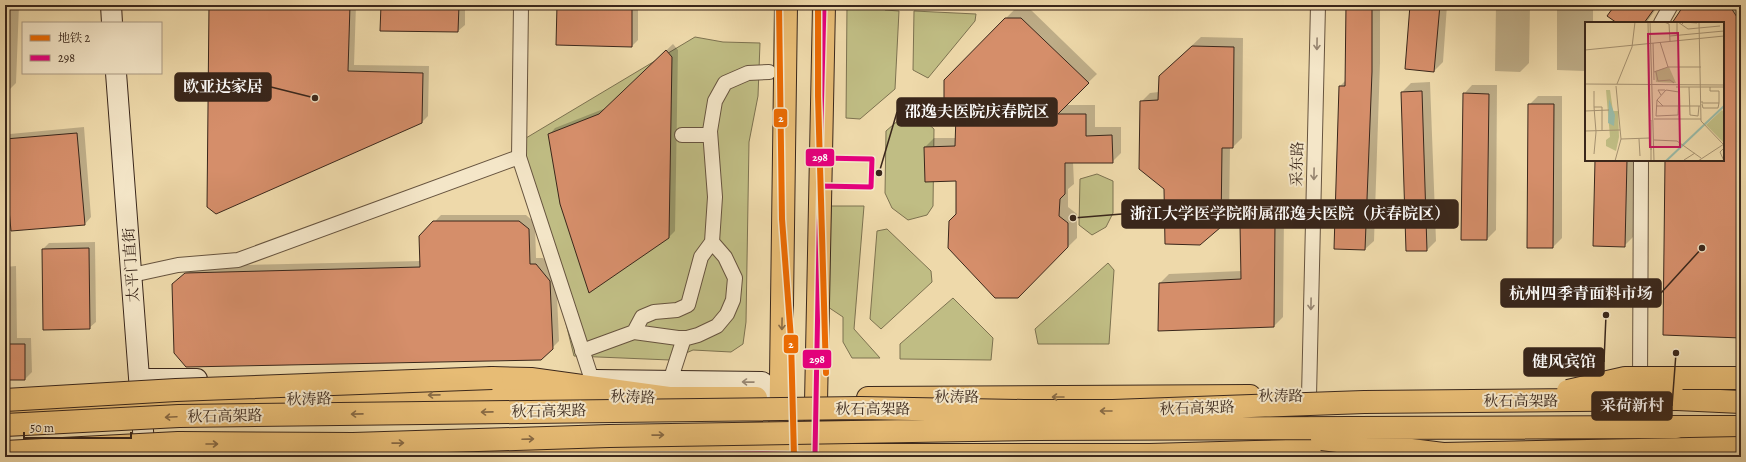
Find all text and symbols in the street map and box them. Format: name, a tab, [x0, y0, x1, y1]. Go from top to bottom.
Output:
legend	[22, 22, 162, 74]
inset map	[1585, 22, 1724, 161]
text: 地铁 2	[58, 30, 90, 46]
one-way arrow	[1313, 37, 1321, 50]
text: 298	[58, 50, 75, 66]
callout: 欧亚达家居	[175, 73, 271, 101]
text: 欧亚达家居	[183, 76, 263, 98]
callout: 邵逸夫医院庆春院区	[897, 98, 1057, 126]
text: 邵逸夫医院庆春院区	[905, 101, 1049, 123]
line badge: 2	[773, 108, 788, 128]
text: 2	[778, 111, 784, 126]
street label: 采东路	[1287, 141, 1307, 187]
line badge: 298	[805, 148, 835, 167]
text: 298	[812, 150, 828, 165]
one-way arrow	[1310, 167, 1318, 180]
callout: 浙江大学医学院附属邵逸夫医院（庆春院区）	[1122, 200, 1458, 228]
text: 浙江大学医学院附属邵逸夫医院（庆春院区）	[1130, 203, 1450, 225]
street label: 太平门直街	[118, 227, 144, 303]
callout: 杭州四季青面料市场	[1501, 279, 1661, 307]
text: 杭州四季青面料市场	[1509, 283, 1653, 305]
one-way arrow	[1307, 297, 1315, 310]
one-way arrow	[778, 317, 786, 330]
line badge: 2	[783, 334, 799, 354]
text: 2	[788, 337, 794, 352]
callout: 健风宾馆	[1524, 348, 1604, 376]
line badge: 298	[802, 349, 832, 369]
text: 健风宾馆	[1532, 351, 1596, 373]
text: 298	[809, 352, 825, 367]
one-way arrow	[742, 378, 755, 386]
street label: 秋涛路	[610, 386, 656, 408]
street label: 秋涛路	[1258, 386, 1304, 406]
street label: 秋涛路	[934, 387, 980, 407]
street label: 秋涛路	[286, 389, 332, 409]
street label: 秋石高架路	[1483, 391, 1559, 411]
one-way arrow	[428, 392, 441, 399]
callout: 采荷新村	[1592, 392, 1672, 420]
one-way arrow	[1052, 393, 1065, 401]
text: 采荷新村	[1600, 395, 1664, 417]
street label: 秋石高架路	[1159, 397, 1235, 419]
street label: 秋石高架路	[835, 399, 911, 419]
street label: 秋石高架路	[511, 400, 587, 422]
street label: 秋石高架路	[187, 405, 263, 427]
one-way arrow	[1100, 407, 1113, 415]
one-way arrow	[481, 408, 494, 416]
one-way arrow	[351, 410, 364, 418]
one-way arrow	[165, 413, 178, 420]
scale bar	[24, 414, 131, 440]
text: 50 m	[30, 420, 54, 436]
one-way arrow	[651, 431, 664, 439]
one-way arrow	[521, 435, 534, 443]
one-way arrow	[391, 439, 404, 447]
one-way arrow	[205, 440, 218, 448]

